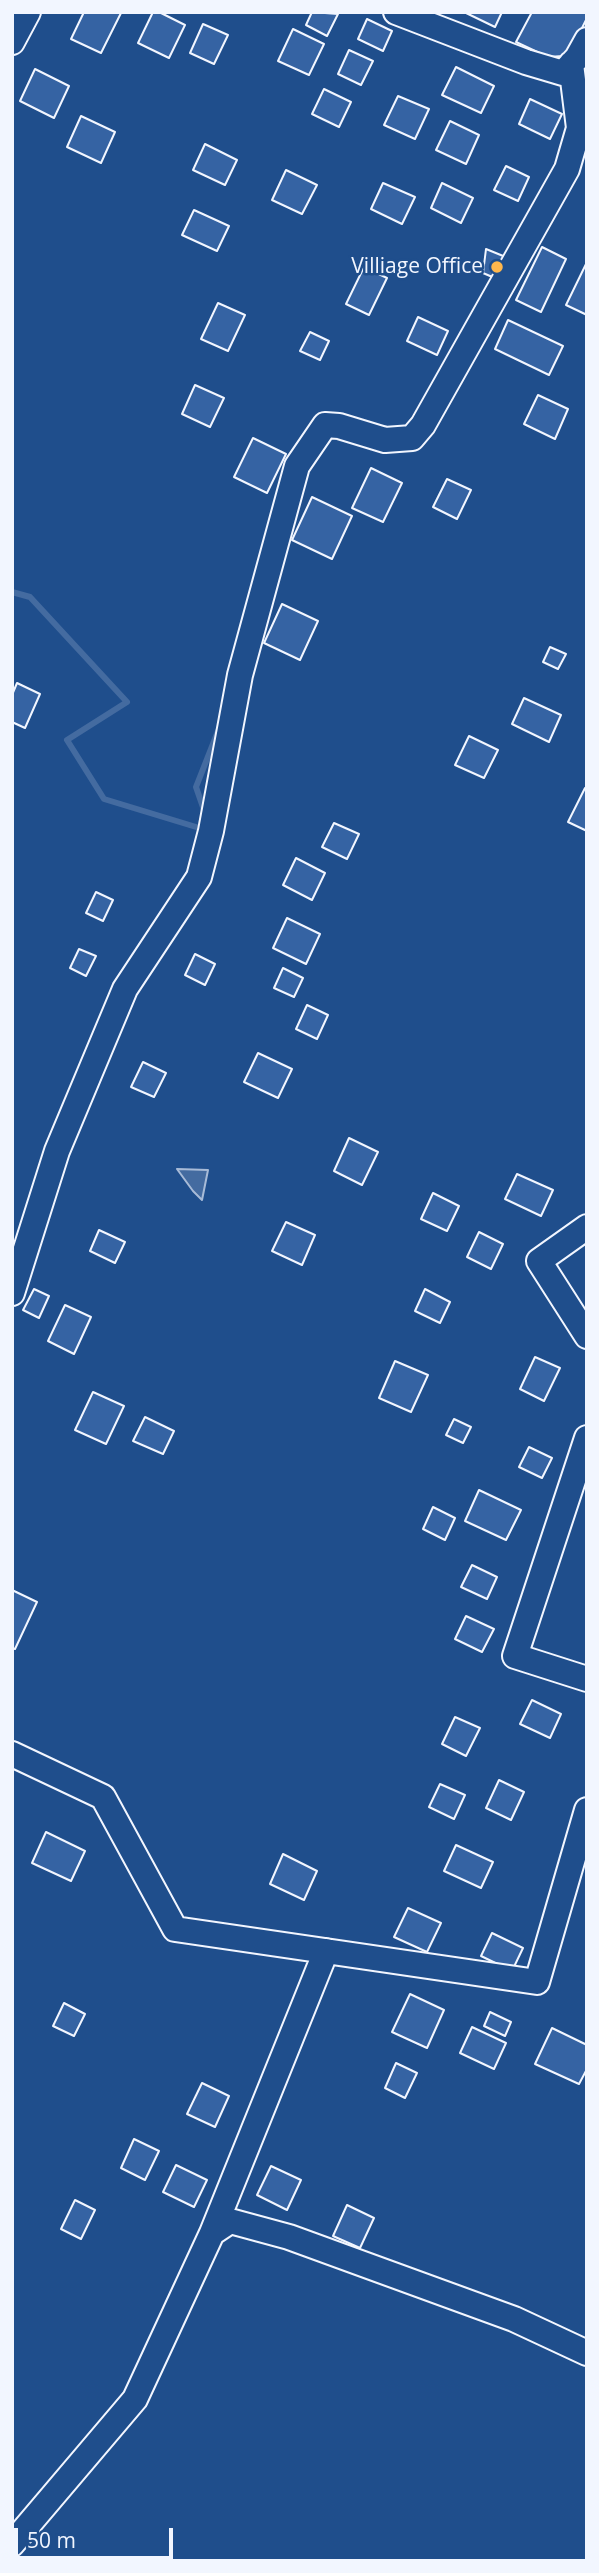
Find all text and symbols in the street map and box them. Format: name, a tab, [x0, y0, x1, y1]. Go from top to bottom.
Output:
place label: Villiage Office	[351, 254, 483, 280]
marker: Villiage Office	[489, 259, 505, 275]
scale bar	[18, 2514, 177, 2558]
text: 50 m	[27, 2526, 76, 2554]

